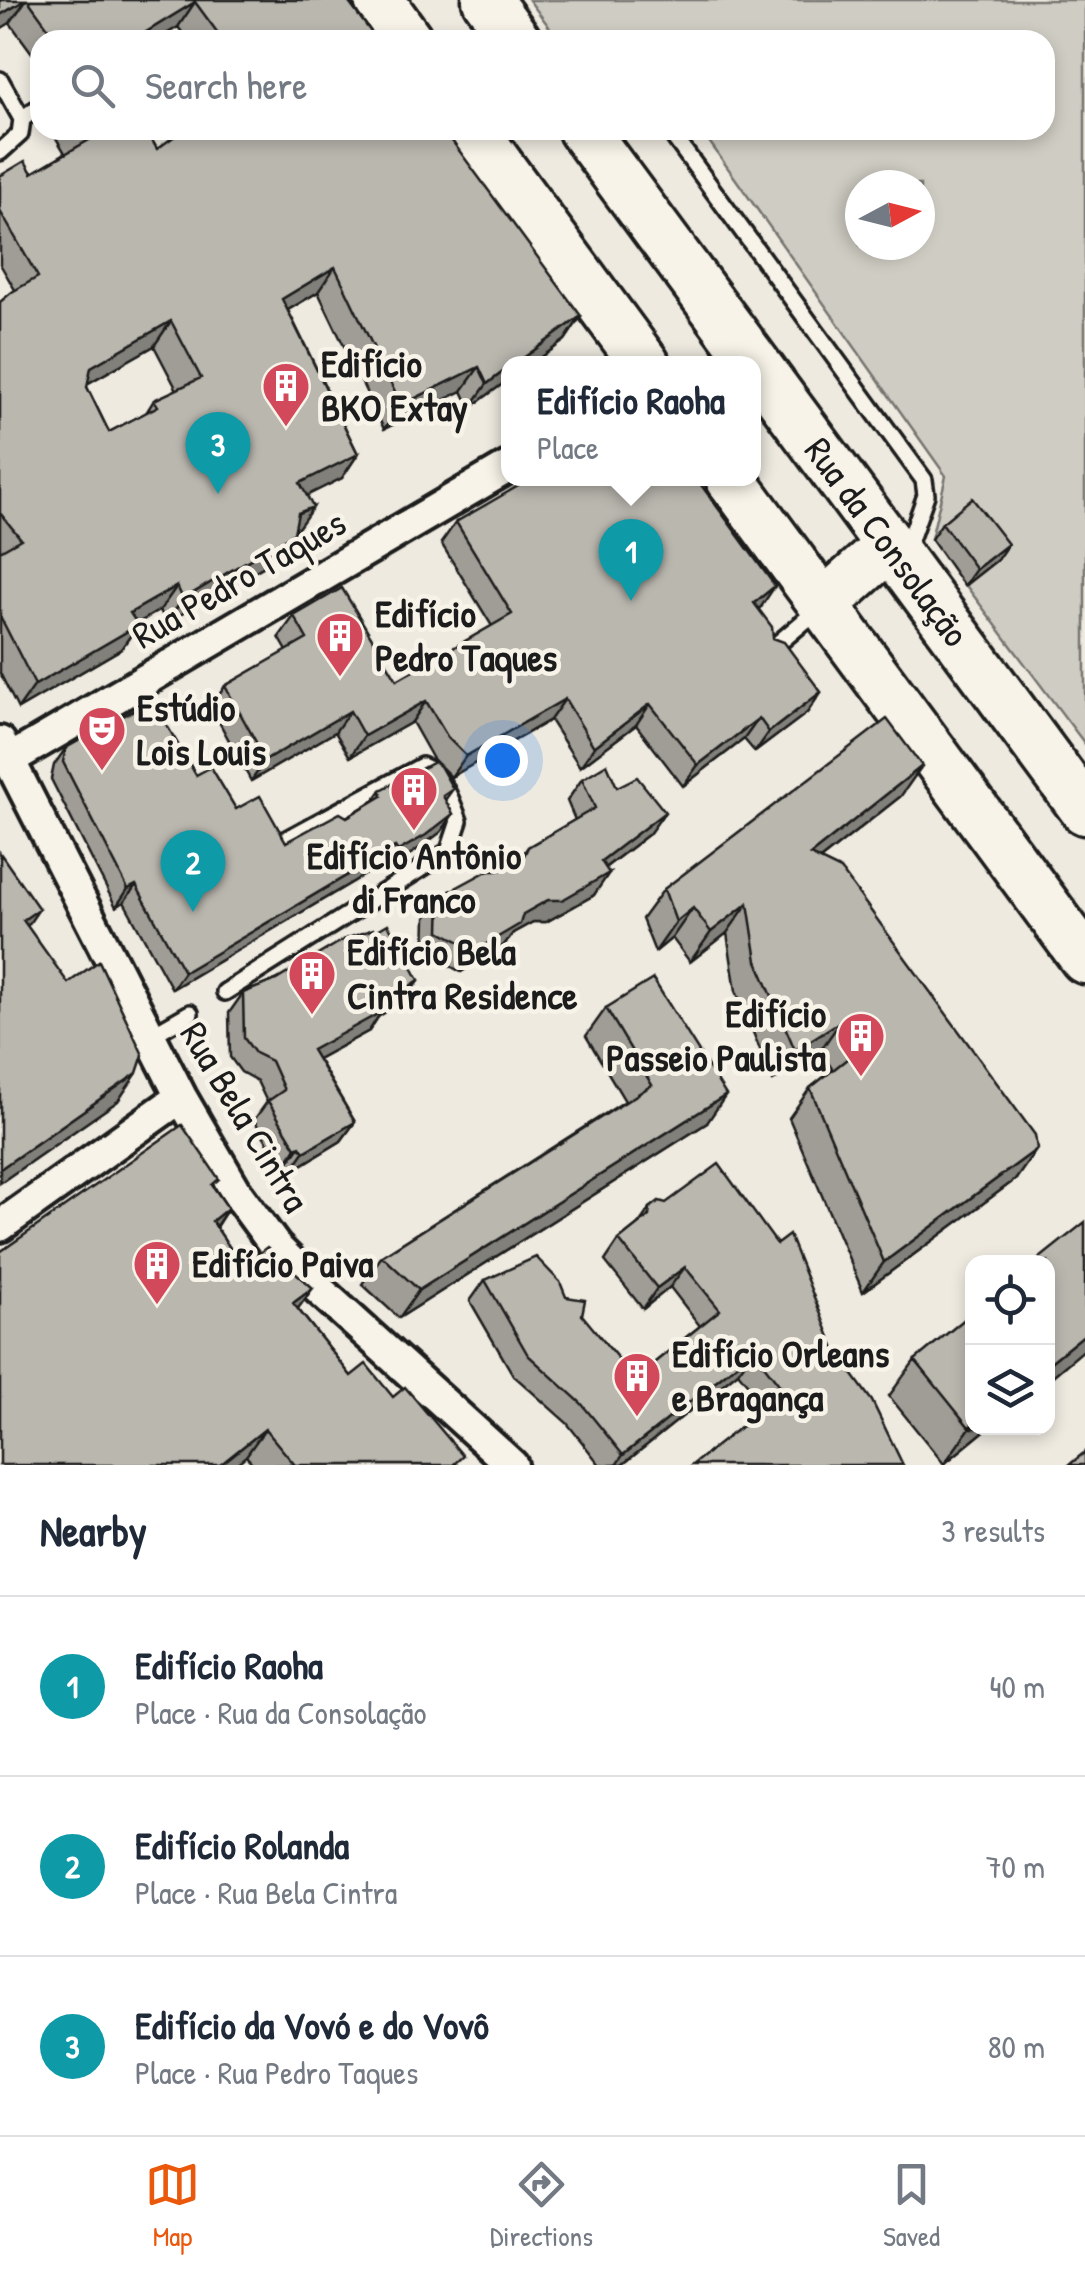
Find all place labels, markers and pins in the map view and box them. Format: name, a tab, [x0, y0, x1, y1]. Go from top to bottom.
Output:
place label: Edifício BKO Extay	[321, 337, 468, 434]
building icon: Edifício BKO Extay	[260, 360, 312, 428]
pin: 3	[186, 412, 250, 494]
pin: 1	[598, 518, 664, 601]
place label: Edifício Pedro Taques	[375, 587, 558, 684]
building icon: Edifício Pedro Taques	[314, 610, 366, 678]
place label: Estúdio Lois Louis	[137, 681, 266, 777]
theatre icon: Estúdio Lois Louis	[76, 704, 128, 772]
building icon: Edifício Antônio di Franco	[388, 764, 440, 832]
place label: Edifício Antônio di Franco	[307, 829, 522, 925]
pin: 2	[160, 830, 226, 912]
place label: Edifício Bela Cintra Residence	[347, 925, 577, 1021]
building icon: Edifício Bela Cintra Residence	[286, 948, 338, 1016]
place label: Edifício Passeio Paulista	[606, 987, 827, 1083]
building icon: Edifício Passeio Paulista	[835, 1010, 887, 1078]
place label: Edifício Paiva	[192, 1237, 373, 1289]
building icon: Edifício Paiva	[131, 1238, 183, 1306]
place label: Edifício Orleans e Bragança	[672, 1327, 890, 1424]
building icon: Edifício Orleans e Bragança	[611, 1350, 663, 1418]

